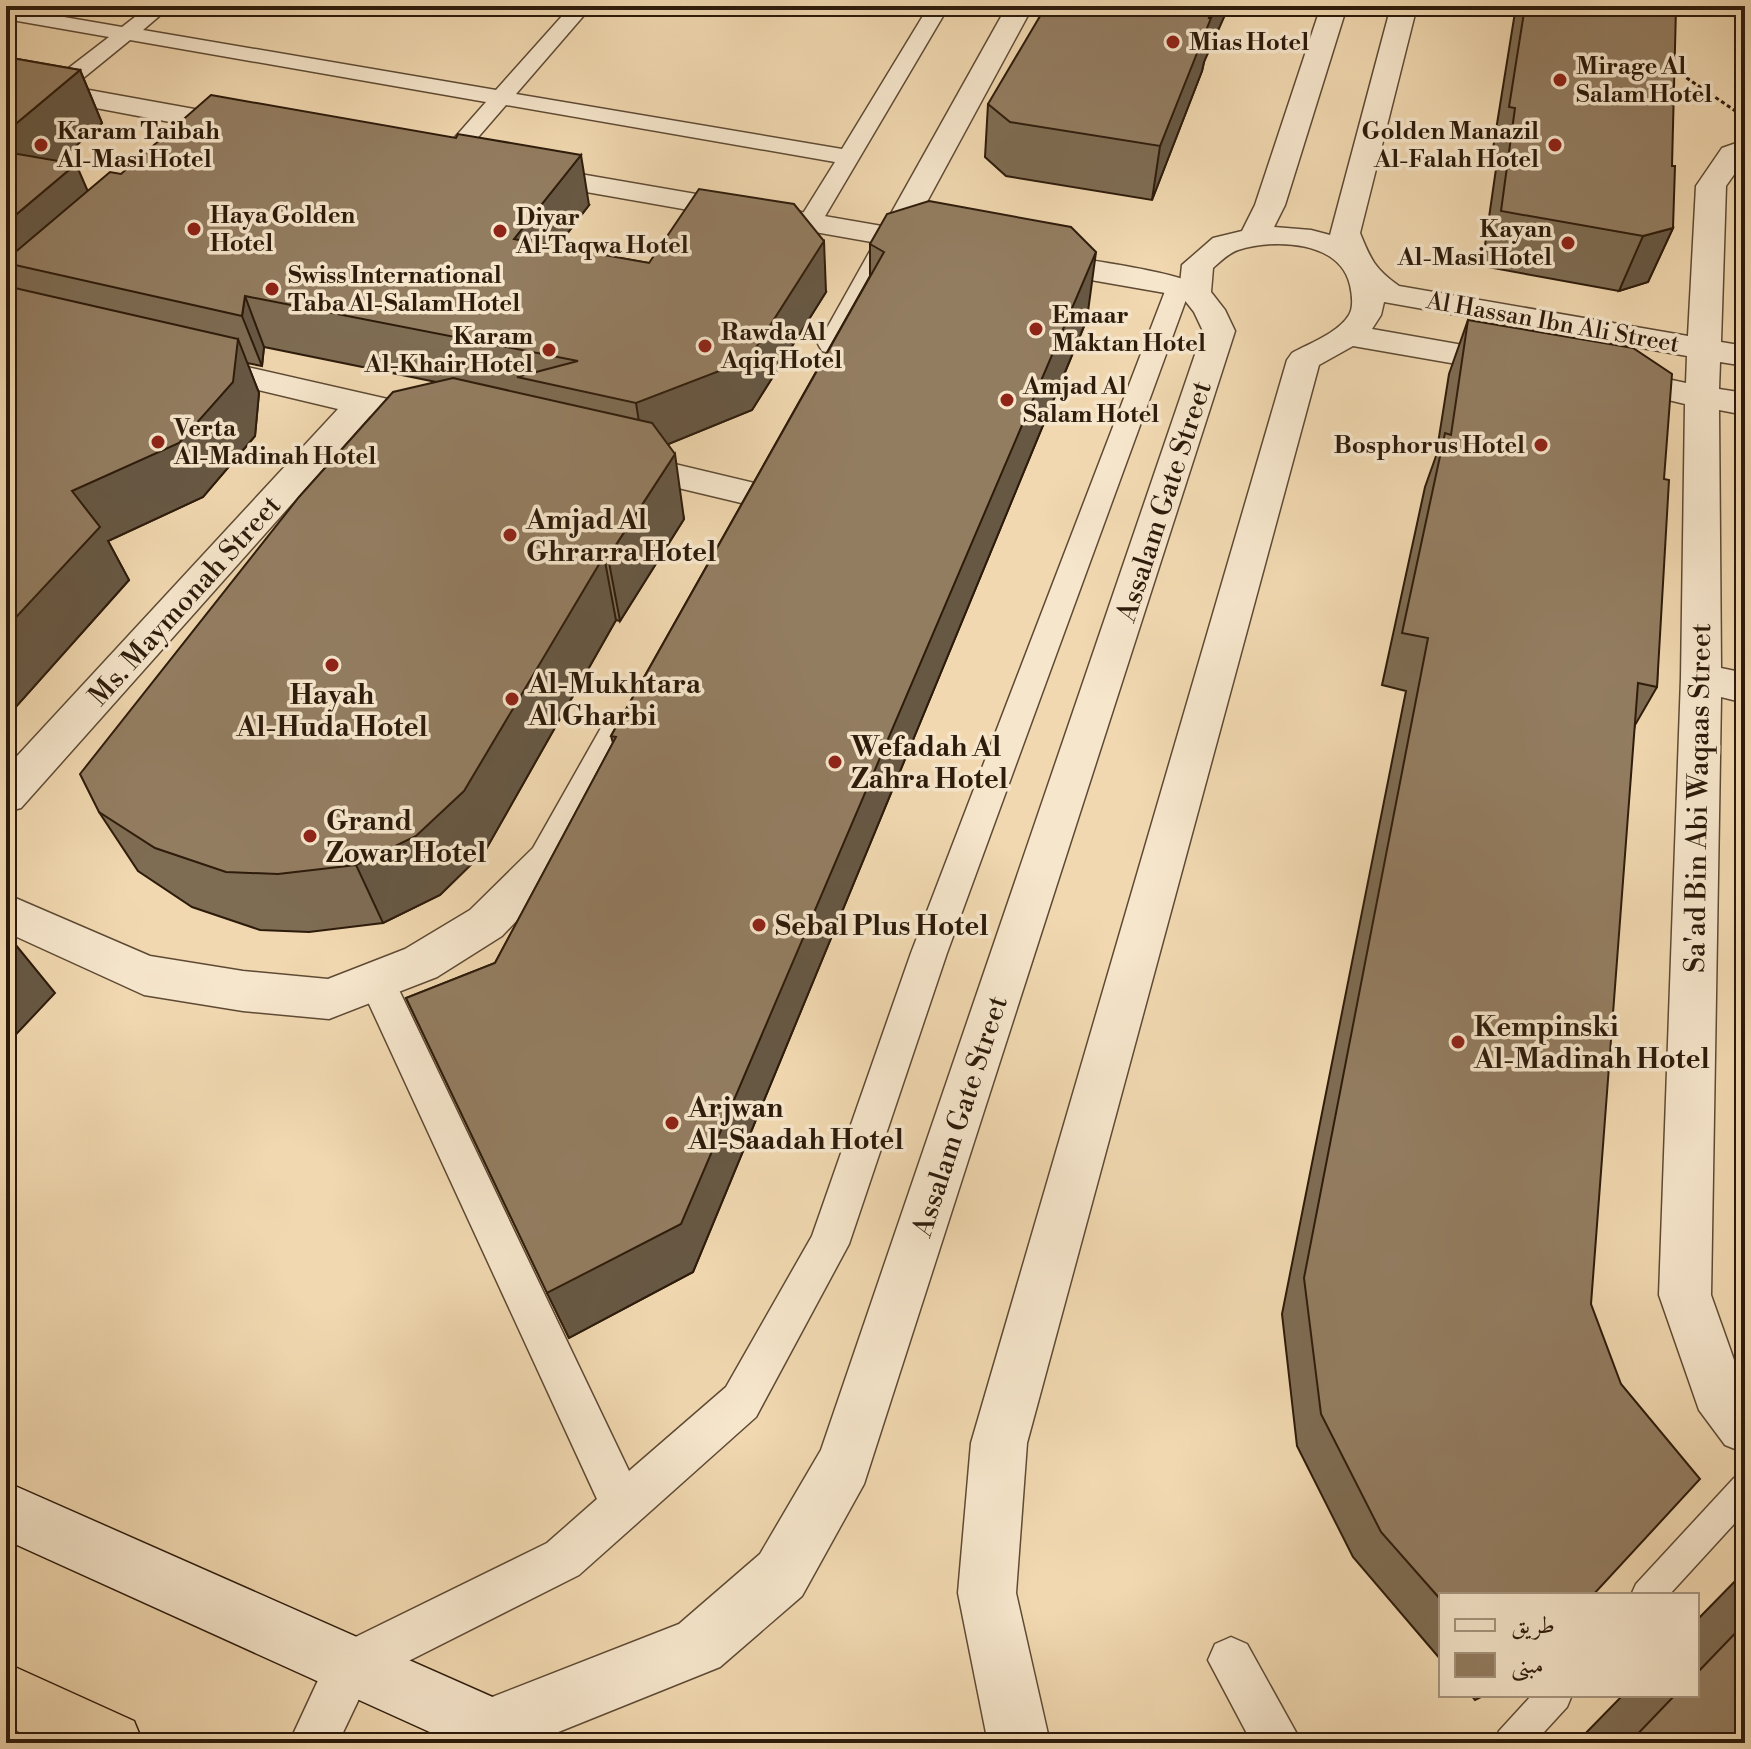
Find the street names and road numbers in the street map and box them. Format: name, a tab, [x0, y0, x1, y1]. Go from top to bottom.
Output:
street label: Al Hassan Ibn Ali Street	[1423, 286, 1682, 360]
street label: Assalam Gate Street	[1109, 377, 1220, 627]
street label: Ms. Maymonah Street	[81, 489, 289, 713]
street label: Sa'ad Bin Abi Waqaas Street	[1678, 623, 1719, 973]
street label: Assalam Gate Street	[905, 992, 1016, 1242]

